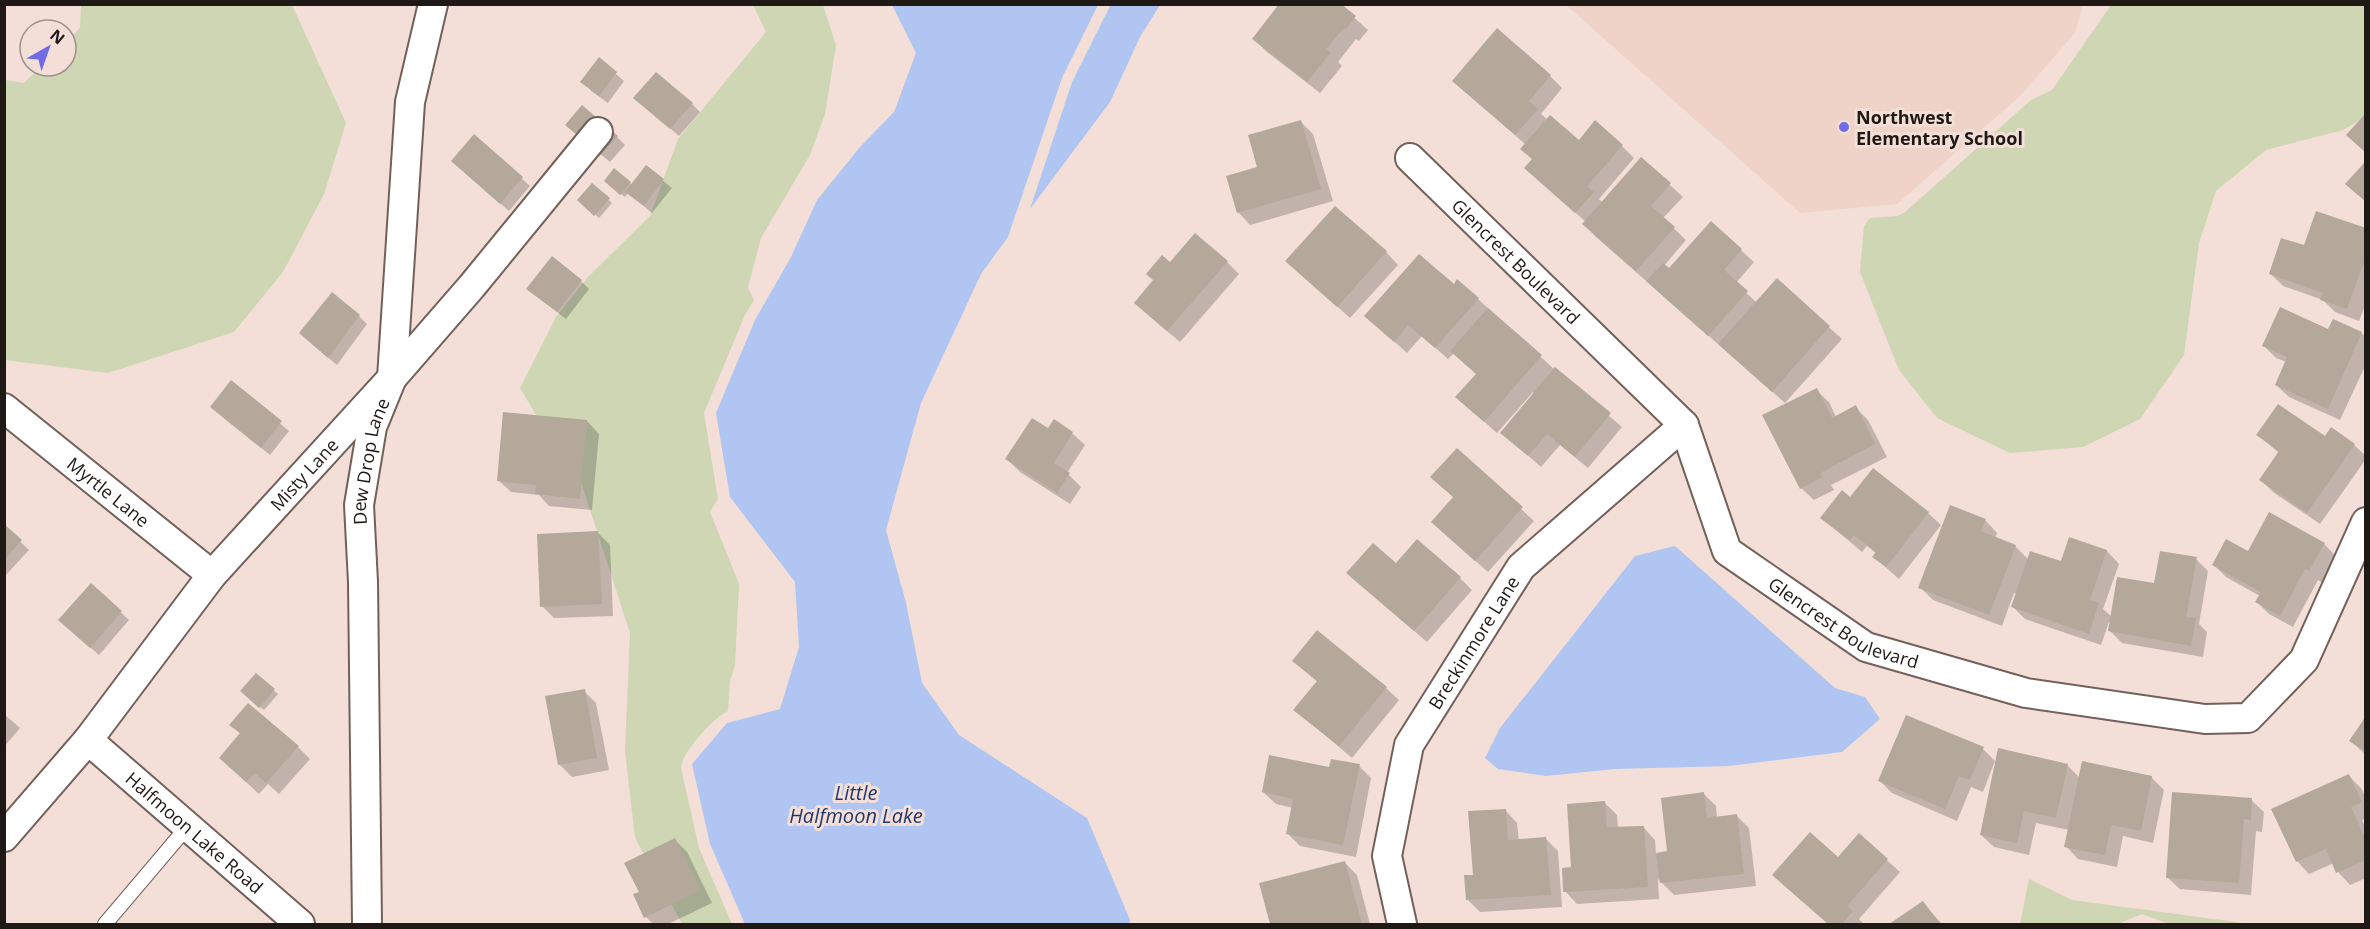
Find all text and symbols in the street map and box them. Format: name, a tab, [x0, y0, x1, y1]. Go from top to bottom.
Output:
north arrow	[18, 18, 78, 78]
text: N	[46, 24, 70, 49]
place label: Northwest Elementary School	[1856, 105, 2023, 150]
marker: Northwest Elementary School	[1837, 120, 1851, 134]
street label: Glencrest Boulevard	[1447, 193, 1585, 329]
street label: Dew Drop Lane	[347, 394, 395, 525]
street label: Misty Lane	[265, 433, 343, 516]
street label: Myrtle Lane	[62, 452, 155, 532]
street label: Breckinmore Lane	[1423, 571, 1524, 714]
street label: Glencrest Boulevard	[1764, 571, 1922, 674]
street label: Halfmoon Lake Road	[121, 766, 268, 899]
water label: Little Halfmoon Lake	[789, 779, 923, 829]

